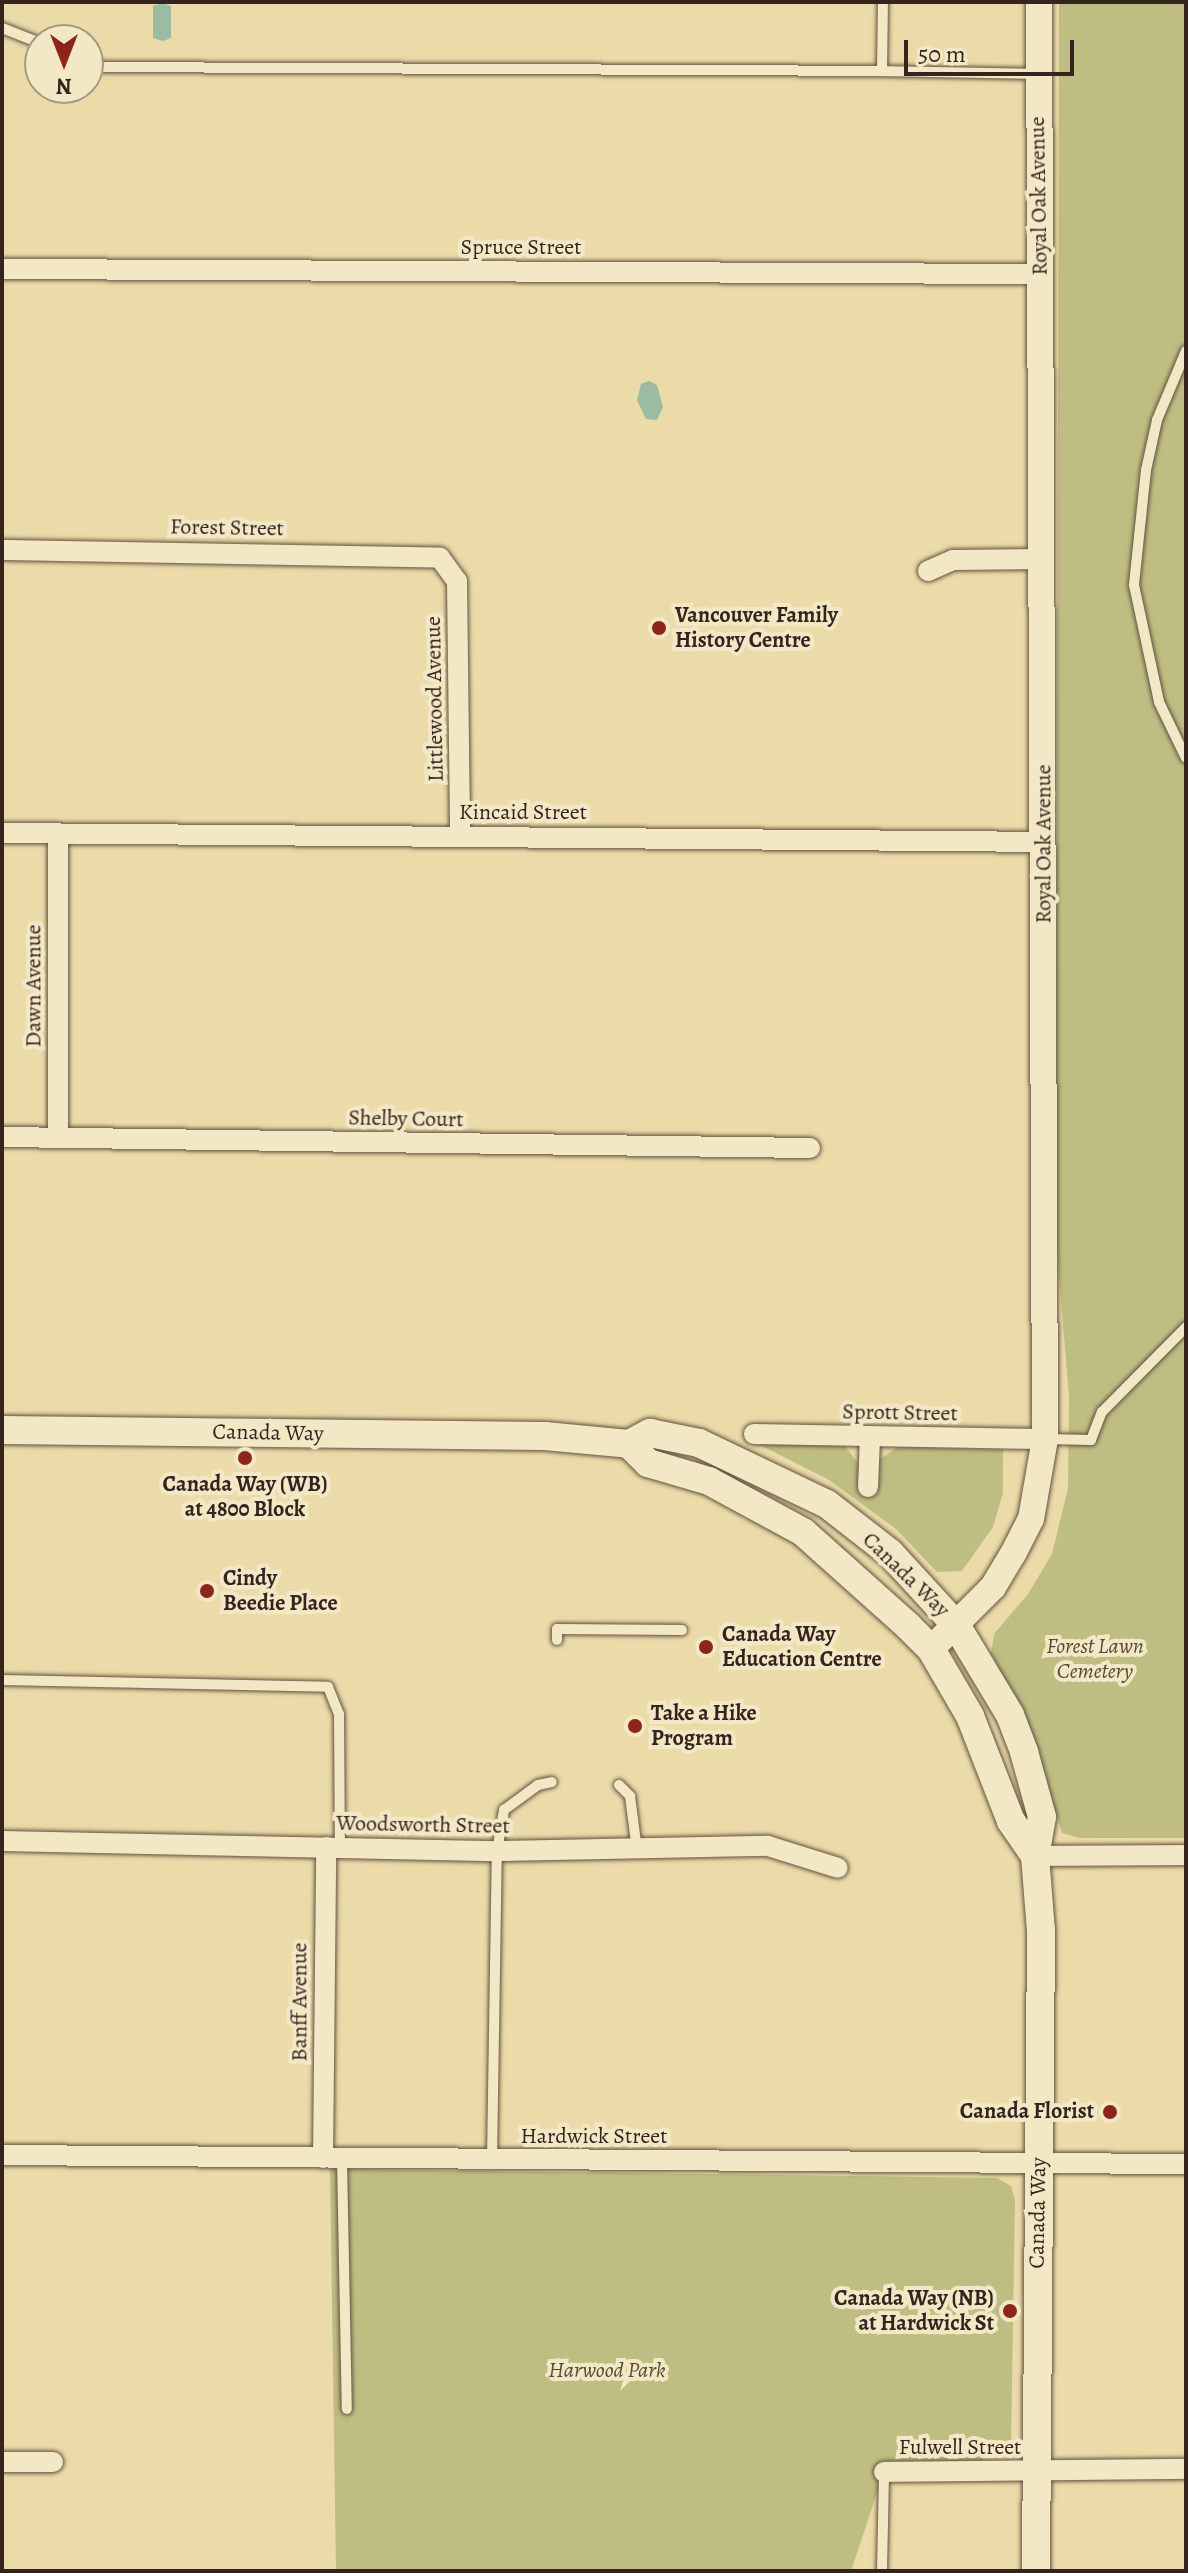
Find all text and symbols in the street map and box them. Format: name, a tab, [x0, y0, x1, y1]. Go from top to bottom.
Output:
north arrow	[24, 24, 104, 104]
scale bar	[908, 24, 1078, 74]
text: 50 m	[918, 38, 966, 70]
text: N	[56, 71, 72, 101]
street label: Royal Oak Avenue	[1024, 116, 1054, 276]
street label: Spruce Street	[461, 235, 581, 261]
street label: Forest Street	[170, 514, 284, 542]
place label: Vancouver Family History Centre	[675, 602, 838, 654]
street label: Littlewood Avenue	[420, 616, 450, 782]
marker: Vancouver Family History Centre	[650, 619, 668, 637]
street label: Royal Oak Avenue	[1031, 764, 1057, 924]
street label: Kincaid Street	[459, 800, 587, 826]
street label: Dawn Avenue	[21, 925, 47, 1047]
street label: Shelby Court	[348, 1105, 464, 1133]
street label: Sprott Street	[842, 1399, 958, 1427]
street label: Canada Way	[212, 1419, 324, 1447]
marker: Canada Way (WB) at 4800 Block	[236, 1449, 254, 1467]
place label: Canada Way (WB) at 4800 Block	[162, 1471, 328, 1522]
street label: Canada Way	[857, 1527, 955, 1623]
place label: Cindy Beedie Place	[223, 1565, 338, 1616]
marker: Cindy Beedie Place	[198, 1582, 216, 1600]
place label: Canada Way Education Centre	[722, 1621, 882, 1672]
park label: Forest Lawn Cemetery	[1046, 1633, 1144, 1684]
marker: Canada Way Education Centre	[697, 1638, 715, 1656]
place label: Take a Hike Program	[651, 1700, 757, 1752]
marker: Take a Hike Program	[626, 1717, 644, 1735]
street label: Woodsworth Street	[336, 1810, 510, 1840]
street label: Banff Avenue	[287, 1942, 313, 2062]
place label: Canada Florist	[960, 2099, 1094, 2125]
marker: Canada Florist	[1101, 2103, 1119, 2121]
street label: Hardwick Street	[521, 2124, 667, 2150]
street label: Canada Way	[1024, 2157, 1052, 2269]
place label: Canada Way (NB) at Hardwick St	[834, 2285, 994, 2336]
marker: Canada Way (NB) at Hardwick St	[1001, 2302, 1019, 2320]
park label: Harwood Park	[548, 2358, 666, 2384]
street label: Fulwell Street	[899, 2435, 1021, 2461]

